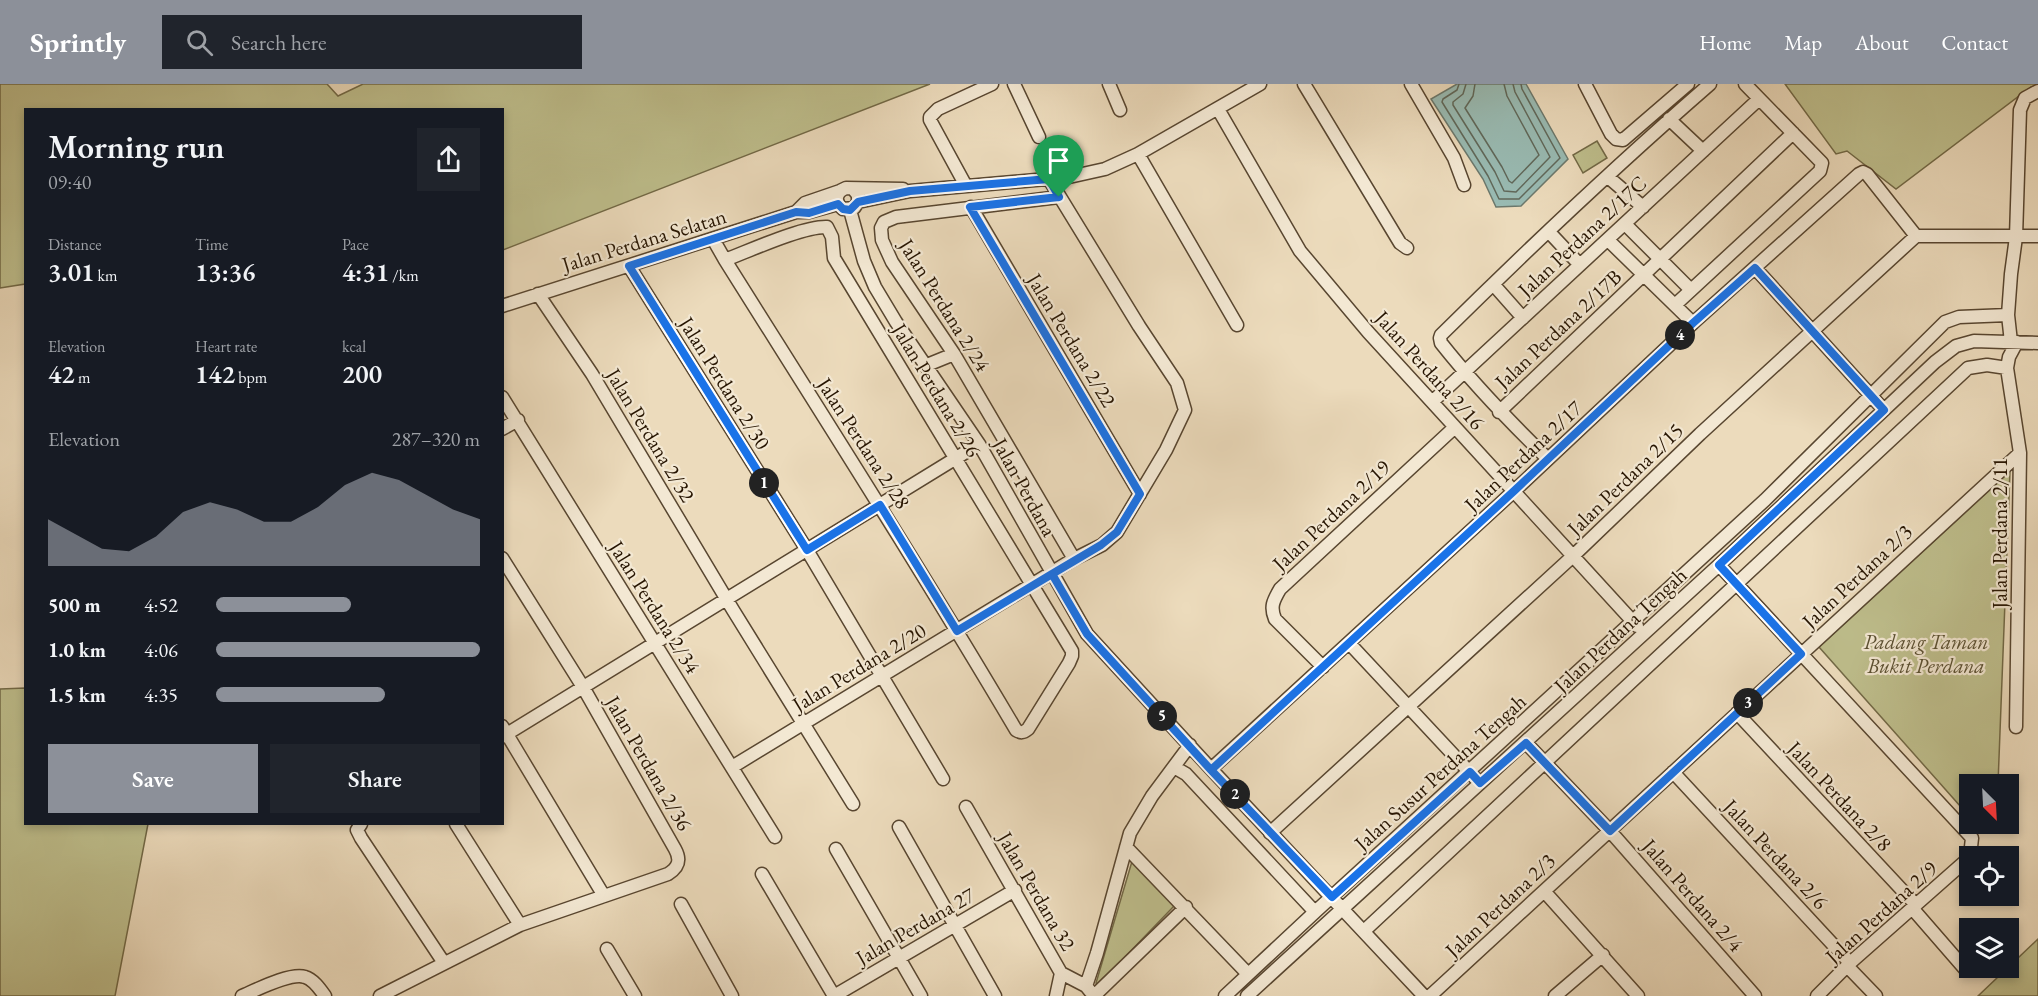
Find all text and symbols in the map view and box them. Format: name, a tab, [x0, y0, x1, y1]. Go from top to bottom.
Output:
search box	[162, 15, 582, 69]
text: Sprintly	[30, 24, 126, 60]
icon: search	[183, 26, 216, 59]
text: Search here	[231, 28, 327, 57]
text: Home	[1699, 29, 1751, 56]
text: Map	[1784, 29, 1822, 56]
text: About	[1855, 29, 1908, 56]
text: Contact	[1941, 29, 2008, 56]
text: Morning run	[48, 125, 225, 168]
button: share	[417, 128, 480, 191]
pin	[1033, 135, 1084, 197]
icon: arrive	[1042, 144, 1075, 177]
text: 09:40	[48, 169, 91, 195]
street label: Jalan Perdana 2/17C	[1511, 169, 1652, 304]
street label: Jalan Perdana Selatan	[557, 202, 729, 278]
street label: Jalan Perdana 2/24	[892, 232, 997, 377]
text: Distance	[48, 234, 101, 255]
text: Time	[195, 234, 228, 255]
text: Pace	[342, 234, 369, 255]
text: 3.01	[48, 255, 94, 289]
text: 13:36	[195, 255, 255, 289]
text: 4:31	[342, 255, 389, 289]
street label: Jalan Perdana 2/17B	[1488, 263, 1627, 396]
text: km	[94, 265, 117, 286]
text: /km	[389, 265, 419, 286]
street label: Jalan Perdana 2/22	[1020, 267, 1123, 412]
street label: Jalan Perdana 2/16	[1368, 303, 1491, 435]
street label: Jalan Perdana 2/30	[672, 310, 777, 454]
street label: Jalan Perdana 2/26	[885, 317, 988, 462]
pin: 4	[1665, 320, 1695, 350]
text: 4	[1676, 324, 1684, 345]
text: Elevation	[48, 336, 106, 357]
text: Heart rate	[195, 336, 257, 357]
text: kcal	[342, 336, 366, 357]
text: 42	[48, 357, 75, 391]
text: 142	[195, 357, 235, 391]
text: 200	[342, 357, 382, 391]
street label: Jalan Perdana 2/32	[599, 362, 702, 507]
text: m	[75, 367, 90, 388]
text: bpm	[235, 367, 267, 388]
street label: Jalan Perdana 2/28	[810, 371, 917, 514]
street label: Jalan Perdana 2/17	[1457, 394, 1588, 519]
street label: Jalan Perdana 2/15	[1560, 417, 1689, 543]
text: Elevation	[48, 426, 120, 452]
text: 287–320 m	[392, 426, 480, 452]
street label: Jalan Perdana	[986, 431, 1063, 542]
street label: Jalan Perdana 2/19	[1265, 454, 1396, 578]
street label: Jalan Perdana 2/11	[1986, 457, 2013, 611]
pin: 1	[749, 468, 779, 498]
text: 1	[760, 472, 768, 493]
street label: Jalan Perdana 2/3	[1795, 518, 1918, 635]
street label: Jalan Perdana 2/34	[602, 534, 707, 679]
street label: Jalan Perdana Tengah	[1546, 561, 1692, 700]
text: 500 m	[48, 592, 101, 618]
text: 4:52	[144, 592, 178, 618]
street label: Jalan Perdana 2/20	[786, 616, 931, 719]
park label: Padang Taman Bukit Perdana	[1864, 628, 1988, 679]
text: 1.0 km	[48, 637, 106, 663]
text: 4:06	[144, 637, 178, 663]
text: 1.5 km	[48, 682, 106, 708]
text: 4:35	[144, 682, 178, 708]
street label: Jalan Susur Perdana Tengah	[1347, 688, 1532, 858]
pin: 3	[1733, 688, 1763, 718]
street label: Jalan Perdana 2/36	[598, 689, 699, 835]
text: 3	[1744, 692, 1752, 713]
pin: 5	[1147, 701, 1177, 731]
text: 5	[1158, 705, 1166, 726]
street label: Jalan Perdana 2/8	[1781, 734, 1898, 857]
button: Save	[48, 744, 258, 813]
button: Share	[270, 744, 480, 813]
north arrow	[1959, 774, 2019, 834]
map controls	[1959, 774, 2019, 978]
pin: 2	[1220, 779, 1250, 809]
text: 2	[1231, 783, 1239, 804]
street label: Jalan Perdana 2/6	[1717, 792, 1834, 915]
street label: Jalan Perdana 32	[991, 825, 1082, 955]
street label: Jalan Perdana 2/4	[1635, 831, 1750, 958]
button: locate	[1959, 846, 2019, 906]
street label: Jalan Perdana 2/3	[1438, 847, 1561, 964]
street label: Jalan Perdana 2/9	[1818, 855, 1942, 971]
street label: Jalan Perdana 27	[849, 881, 980, 972]
button: layers	[1959, 918, 2019, 978]

